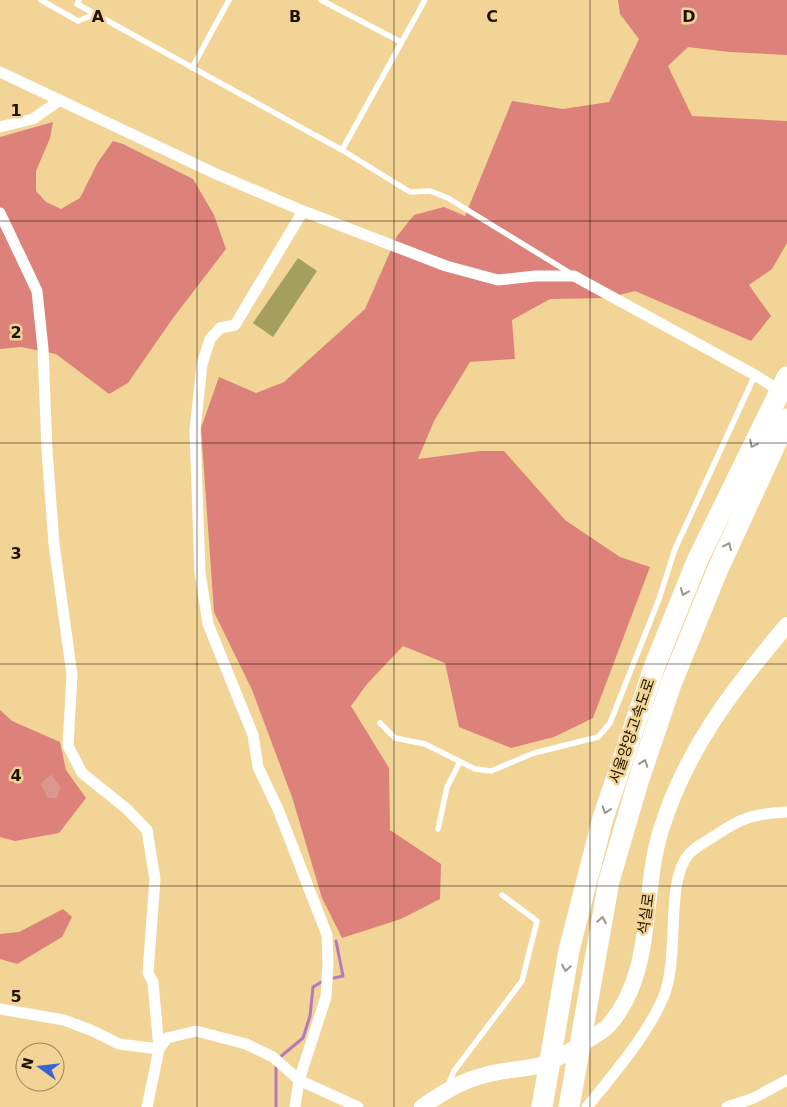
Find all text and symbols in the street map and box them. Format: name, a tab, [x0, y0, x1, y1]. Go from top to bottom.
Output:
text: A	[92, 7, 105, 26]
text: B	[289, 7, 301, 26]
text: C	[486, 7, 498, 26]
text: D	[682, 7, 696, 26]
text: 1	[10, 101, 22, 120]
text: 2	[10, 323, 22, 342]
one-way arrow	[749, 439, 759, 448]
one-way arrow	[722, 543, 732, 552]
text: 3	[10, 544, 22, 563]
one-way arrow	[680, 587, 690, 595]
street label: 서울양양고속도로	[606, 676, 658, 786]
one-way arrow	[638, 759, 648, 768]
text: 4	[10, 766, 22, 785]
one-way arrow	[601, 805, 611, 814]
street label: 석실로	[634, 892, 658, 936]
one-way arrow	[596, 915, 606, 924]
one-way arrow	[561, 963, 571, 972]
text: 5	[10, 987, 22, 1006]
north arrow	[15, 1042, 65, 1092]
text: N	[18, 1056, 37, 1071]

